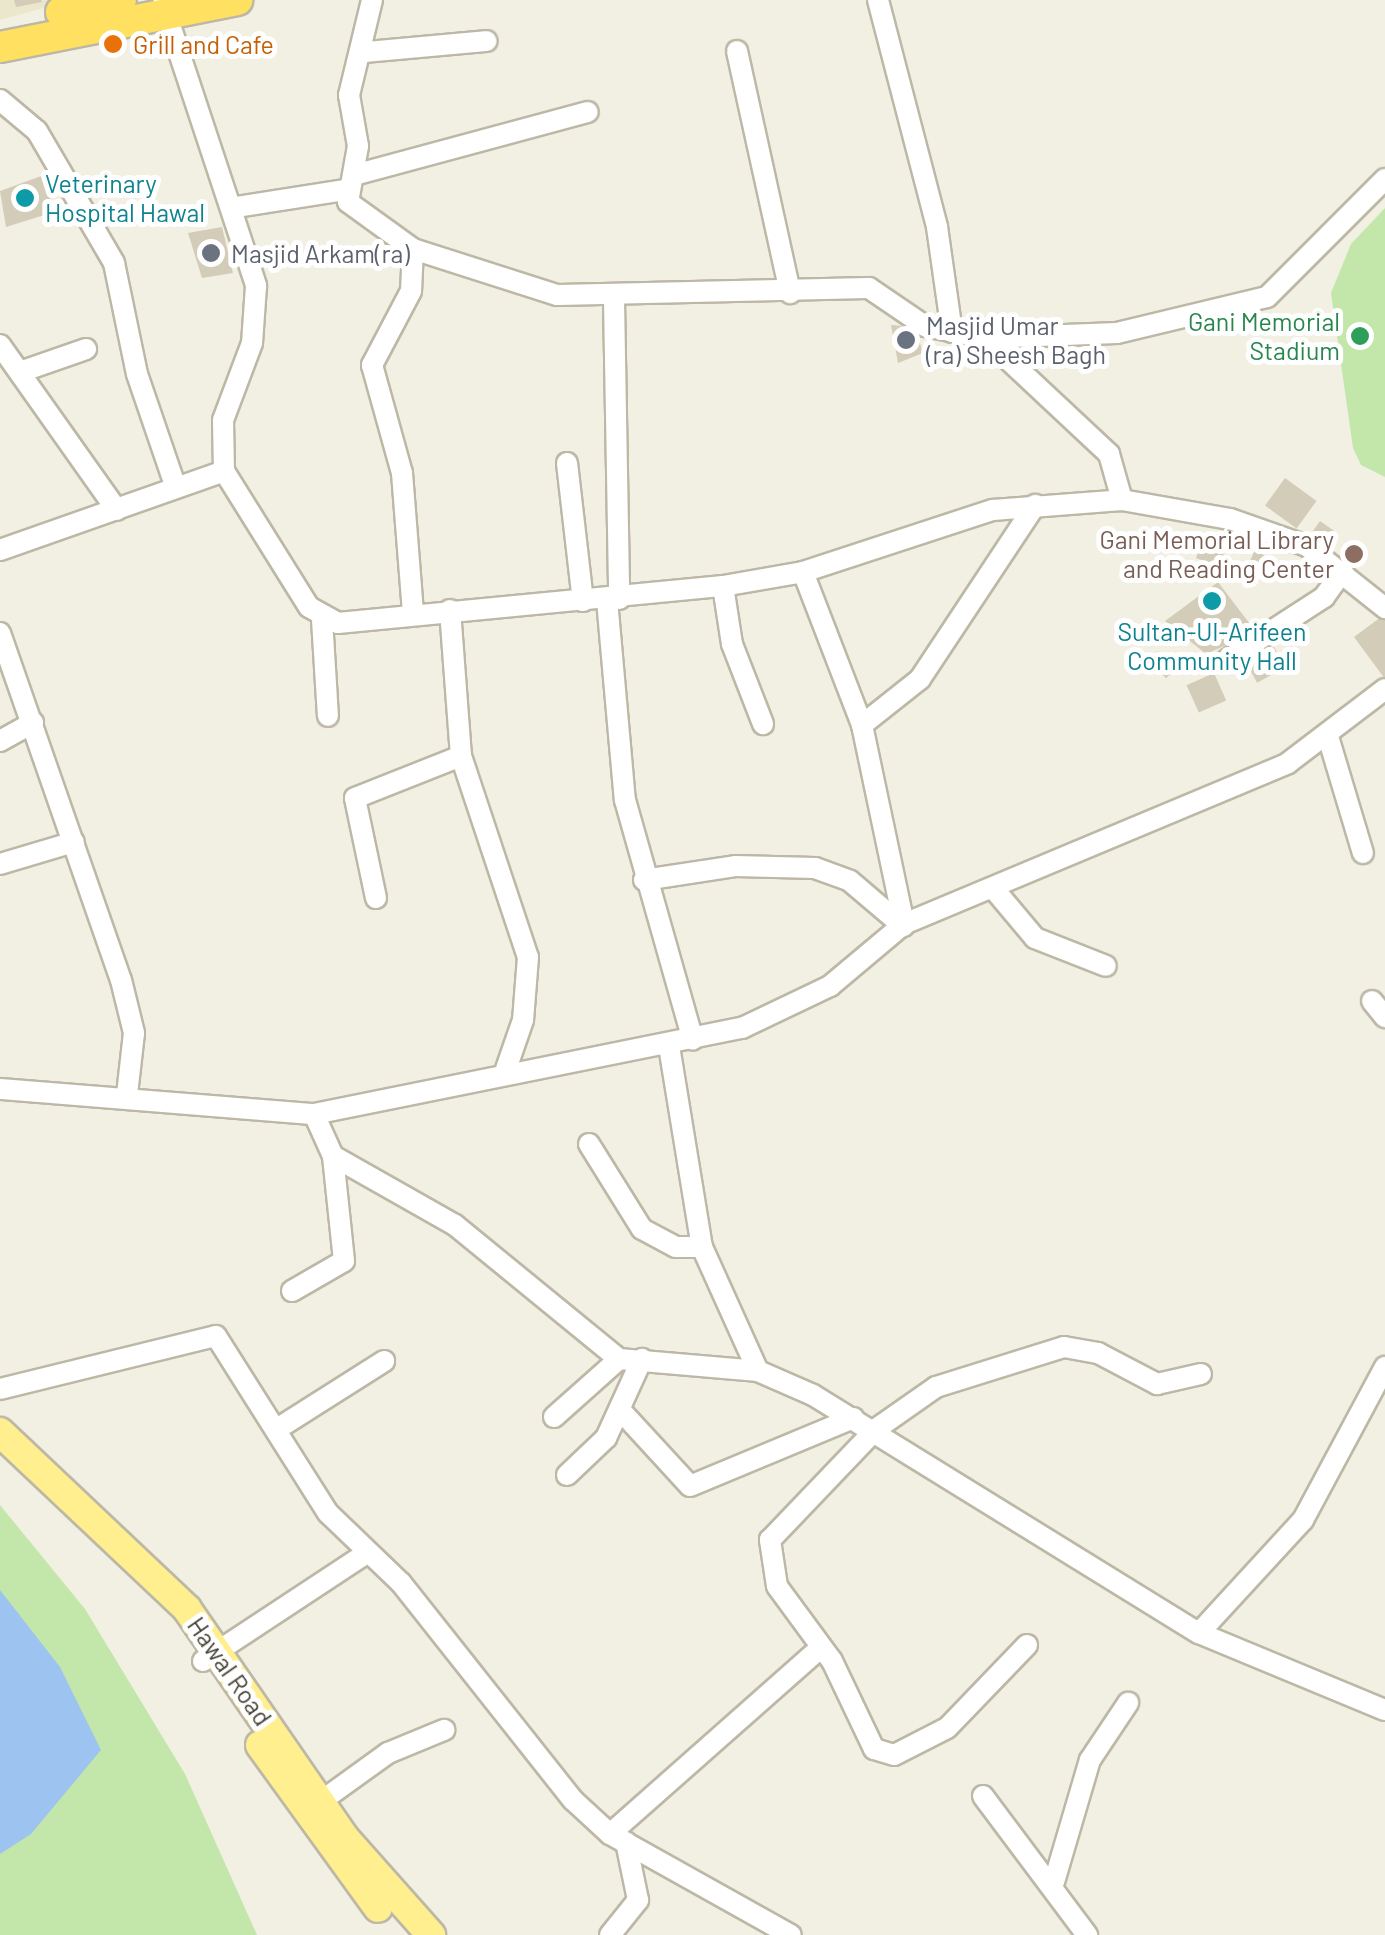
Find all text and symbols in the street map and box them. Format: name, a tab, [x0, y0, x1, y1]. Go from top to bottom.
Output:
place label: Grill and Cafe	[133, 29, 274, 59]
marker: Grill and Cafe	[102, 33, 124, 55]
place label: Veterinary Hospital Hawal	[45, 169, 205, 228]
marker: Veterinary Hospital Hawal	[14, 187, 36, 209]
place label: Masjid Arkam(ra)	[231, 238, 410, 268]
marker: Masjid Arkam(ra)	[200, 242, 222, 264]
place label: Gani Memorial Stadium	[1188, 307, 1340, 366]
place label: Masjid Umar (ra) Sheesh Bagh	[926, 311, 1106, 370]
marker: Gani Memorial Stadium	[1349, 325, 1371, 347]
marker: Masjid Umar (ra) Sheesh Bagh	[895, 329, 917, 351]
place label: Gani Memorial Library and Reading Center	[1100, 525, 1334, 584]
marker: Gani Memorial Library and Reading Center	[1343, 543, 1365, 565]
marker: Sultan-Ul-Arifeen Community Hall	[1201, 590, 1223, 612]
place label: Sultan-Ul-Arifeen Community Hall	[1117, 617, 1307, 676]
street label: Hawal Road	[182, 1611, 278, 1731]

